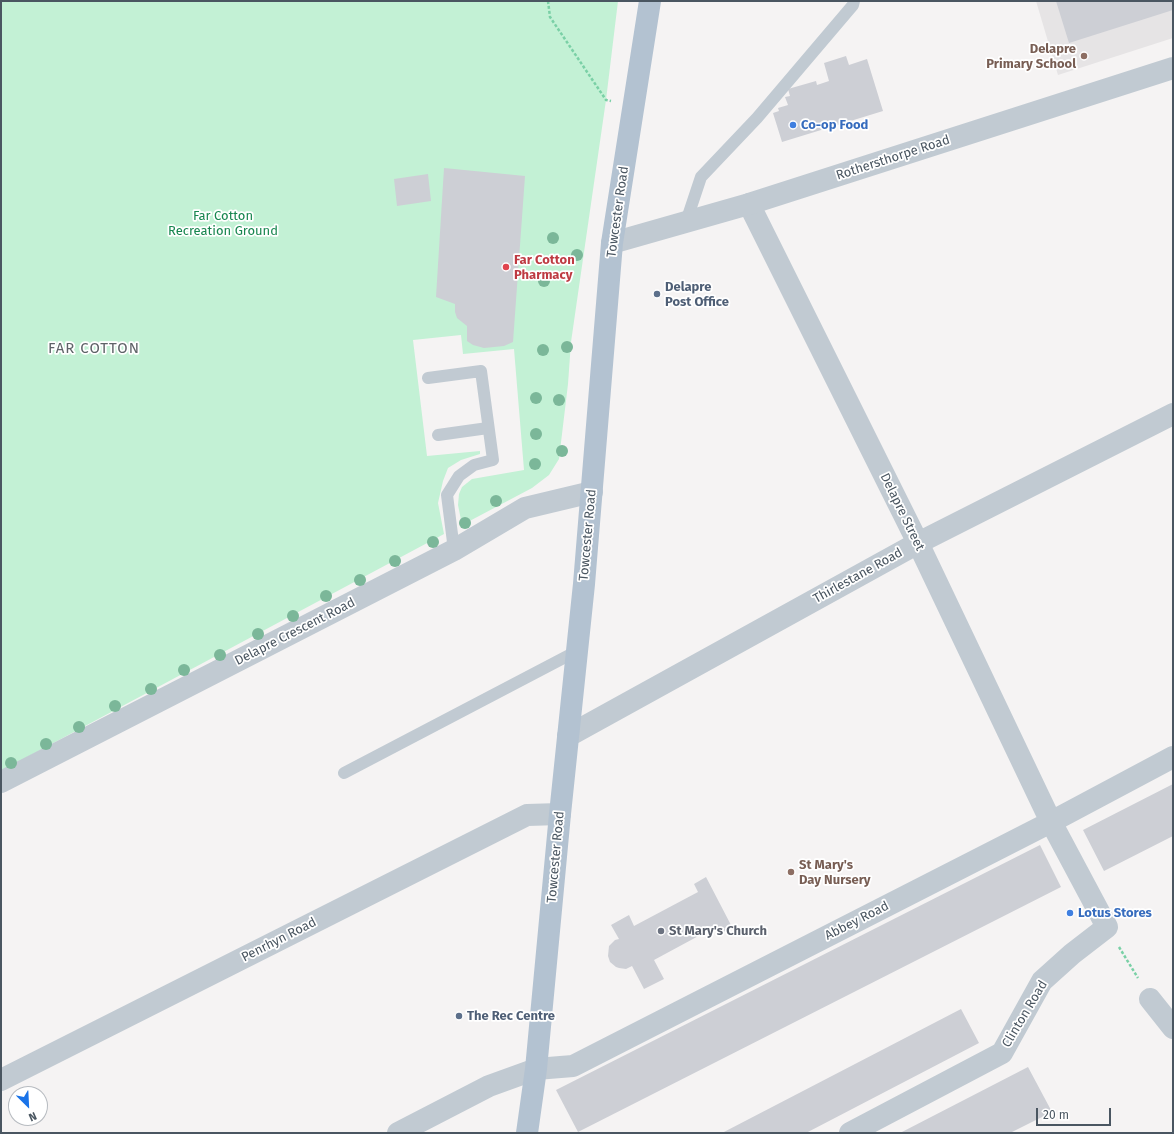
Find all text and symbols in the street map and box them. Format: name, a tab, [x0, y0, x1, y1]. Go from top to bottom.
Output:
place label: Delapre Primary School	[986, 41, 1076, 72]
marker: Delapre Primary School	[1079, 51, 1089, 61]
place label: Co-op Food	[801, 117, 868, 133]
marker: Co-op Food	[788, 120, 798, 130]
street label: Rothersthorpe Road	[834, 132, 952, 184]
street label: Towcester Road	[604, 165, 632, 259]
park label: Far Cotton Recreation Ground	[168, 208, 278, 239]
place label: Far Cotton Pharmacy	[514, 252, 575, 283]
marker: Far Cotton Pharmacy	[501, 262, 511, 272]
place label: Delapre Post Office	[665, 279, 729, 310]
marker: Delapre Post Office	[652, 289, 662, 299]
district label: FAR COTTON	[48, 340, 140, 358]
street label: Delapre Street	[876, 471, 928, 553]
street label: Towcester Road	[576, 488, 600, 582]
street label: Thirlestane Road	[811, 545, 905, 607]
street label: Delapre Crescent Road	[232, 595, 358, 669]
street label: Towcester Road	[544, 810, 568, 904]
place label: St Mary's Day Nursery	[799, 857, 871, 888]
marker: St Mary's Day Nursery	[786, 867, 796, 877]
street label: Abbey Road	[822, 898, 892, 944]
place label: Lotus Stores	[1078, 905, 1152, 921]
marker: Lotus Stores	[1065, 908, 1075, 918]
street label: Penrhyn Road	[239, 914, 319, 966]
place label: St Mary's Church	[669, 923, 767, 939]
marker: St Mary's Church	[656, 926, 666, 936]
street label: Clinton Road	[999, 978, 1051, 1050]
place label: The Rec Centre	[467, 1008, 555, 1024]
marker: The Rec Centre	[454, 1011, 464, 1021]
north arrow	[8, 1086, 48, 1126]
scale bar	[1038, 1100, 1113, 1126]
text: 20 m	[1043, 1108, 1069, 1122]
text: N	[27, 1109, 39, 1124]

